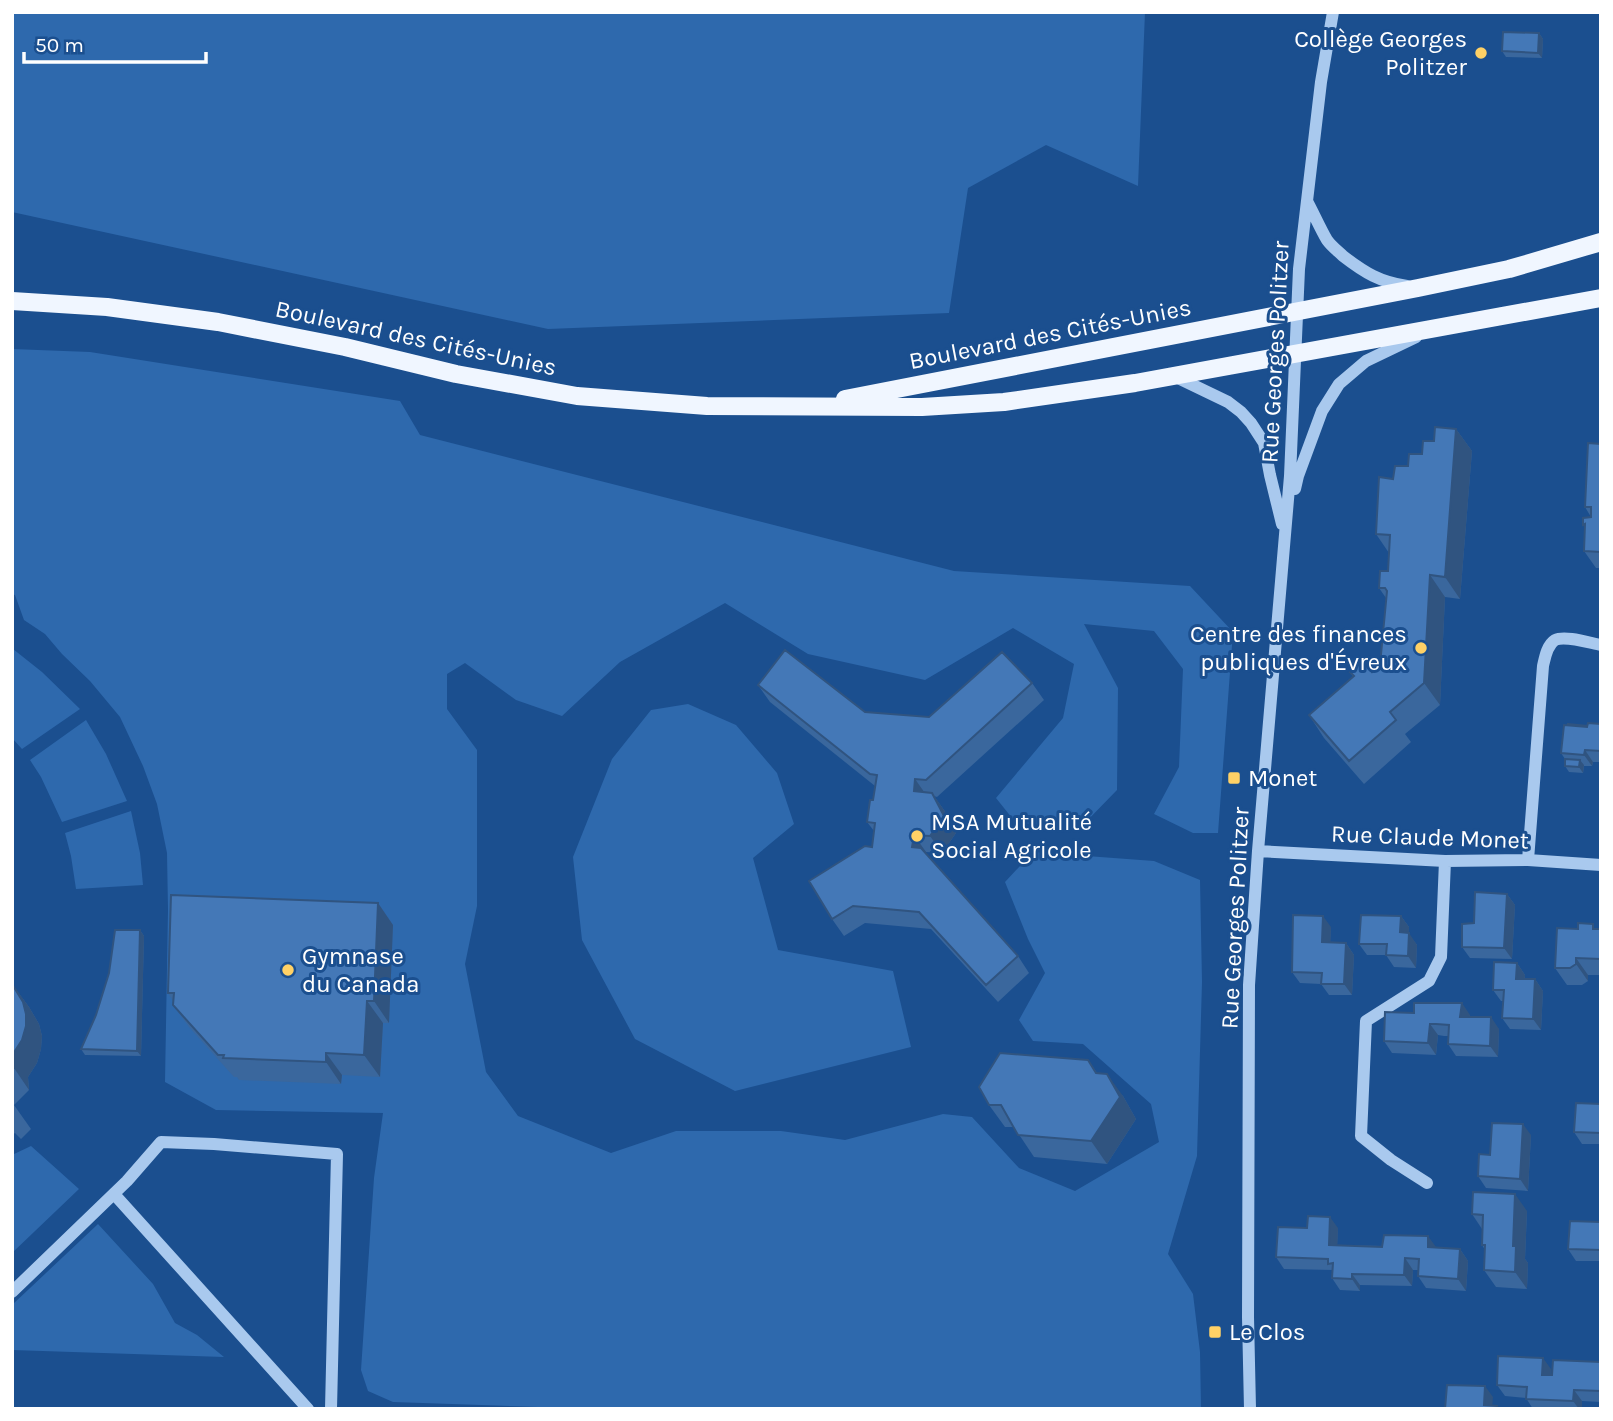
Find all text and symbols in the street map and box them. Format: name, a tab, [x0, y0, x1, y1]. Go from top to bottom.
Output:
scale bar	[24, 21, 206, 65]
place label: Collège Georges Politzer	[1294, 25, 1467, 81]
text: 50 m	[35, 33, 84, 57]
marker: Collège Georges Politzer	[1473, 45, 1489, 61]
street label: Rue Georges Politzer	[1255, 240, 1295, 464]
street label: Boulevard des Cités-Unies	[907, 293, 1193, 375]
street label: Boulevard des Cités-Unies	[273, 294, 559, 382]
place label: Centre des finances publiques d'Évreux	[1190, 620, 1407, 676]
marker: Centre des finances publiques d'Évreux	[1413, 640, 1429, 656]
place label: Monet	[1248, 764, 1317, 792]
marker: Monet	[1226, 770, 1242, 786]
street label: Rue Georges Politzer	[1215, 806, 1255, 1030]
place label: MSA Mutualité Social Agricole	[931, 808, 1092, 864]
street label: Rue Claude Monet	[1331, 820, 1529, 854]
marker: MSA Mutualité Social Agricole	[909, 828, 925, 844]
place label: Gymnase du Canada	[302, 942, 420, 998]
marker: Gymnase du Canada	[280, 962, 296, 978]
place label: Le Clos	[1229, 1318, 1305, 1346]
marker: Le Clos	[1207, 1324, 1223, 1340]

